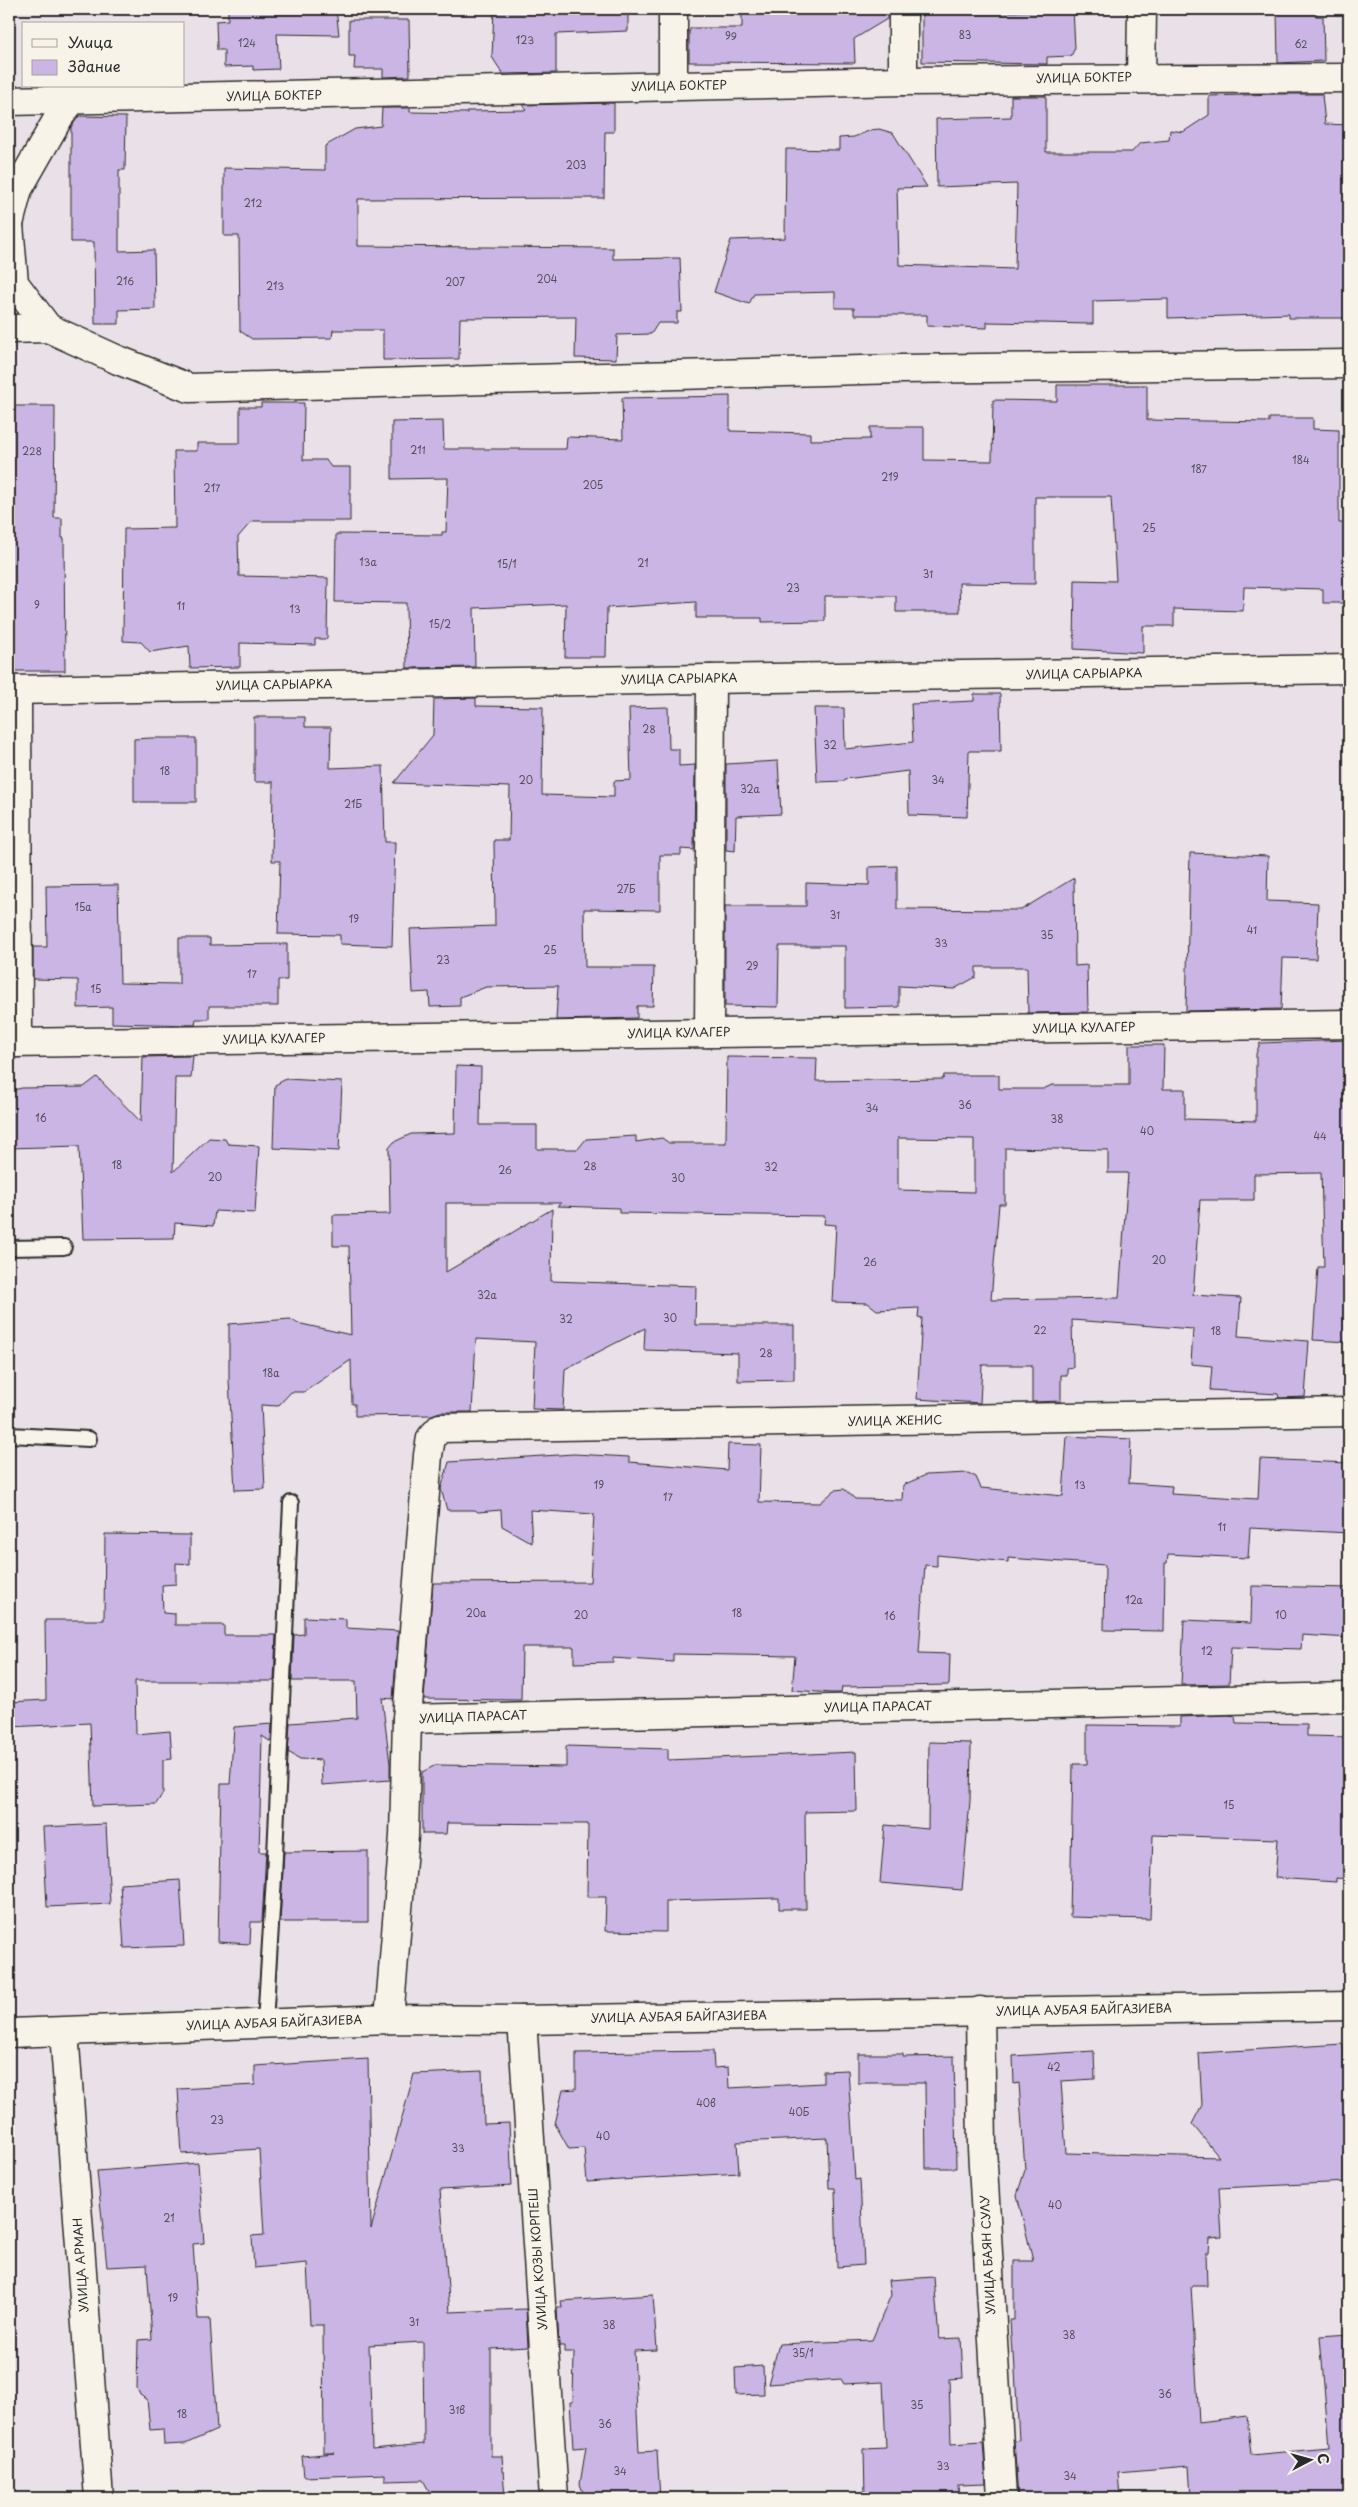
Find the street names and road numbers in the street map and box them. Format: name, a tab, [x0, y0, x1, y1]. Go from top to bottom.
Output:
street label: УЛИЦА БОКТЕР	[1036, 67, 1132, 87]
street label: УЛИЦА БОКТЕР	[631, 75, 727, 95]
street label: УЛИЦА БОКТЕР	[226, 85, 322, 105]
street label: УЛИЦА САРЫАРКА	[1025, 663, 1143, 683]
street label: УЛИЦА САРЫАРКА	[620, 668, 738, 688]
street label: УЛИЦА САРЫАРКА	[215, 674, 333, 694]
street label: УЛИЦА КУЛАГЕР	[1032, 1017, 1136, 1037]
street label: УЛИЦА КУЛАГЕР	[627, 1022, 731, 1042]
street label: УЛИЦА КУЛАГЕР	[222, 1028, 326, 1048]
street label: УЛИЦА ЖЕНИС	[848, 1410, 942, 1430]
street label: УЛИЦА ПАРАСАТ	[824, 1696, 933, 1716]
street label: УЛИЦА ПАРАСАТ	[419, 1705, 528, 1727]
street label: УЛИЦА АУБАЯ БАЙГАЗИЕВА	[996, 1998, 1172, 2020]
street label: УЛИЦА АУБАЯ БАЙГАЗИЕВА	[591, 2005, 767, 2027]
street label: УЛИЦА АУБАЯ БАЙГАЗИЕВА	[186, 2010, 363, 2034]
street label: УЛИЦА КОЗЫ КОРПЕШ	[523, 2188, 551, 2331]
street label: УЛИЦА БАЯН СУЛУ	[975, 2194, 999, 2315]
street label: УЛИЦА АРМАН	[68, 2217, 92, 2313]

